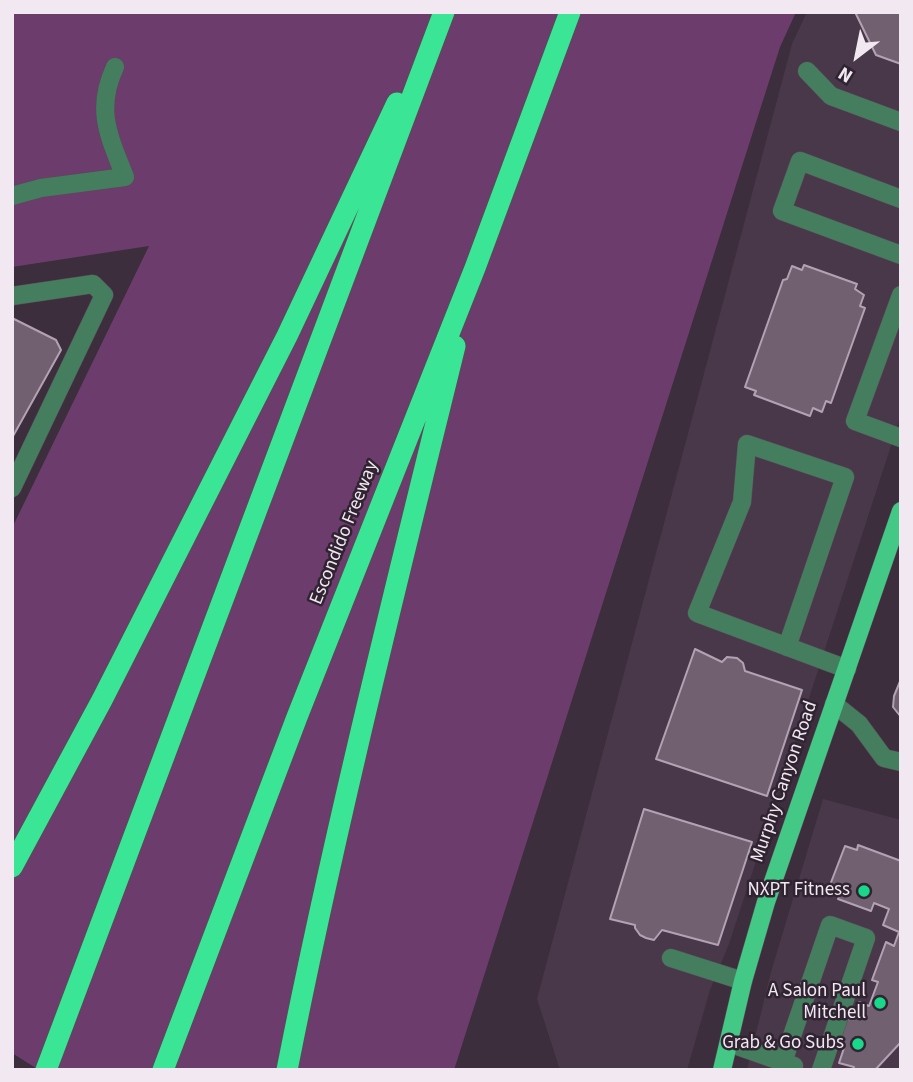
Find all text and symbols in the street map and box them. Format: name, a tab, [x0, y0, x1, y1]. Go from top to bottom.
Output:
north arrow	[822, 21, 892, 91]
text: N	[833, 59, 858, 89]
street label: Escondido Freeway	[306, 458, 384, 608]
street label: Murphy Canyon Road	[747, 698, 823, 866]
place label: NXPT Fitness	[747, 880, 850, 902]
marker: NXPT Fitness	[856, 883, 872, 899]
place label: A Salon Paul Mitchell	[768, 981, 866, 1025]
marker: A Salon Paul Mitchell	[872, 995, 888, 1011]
place label: Grab & Go Subs	[722, 1033, 844, 1055]
marker: Grab & Go Subs	[850, 1036, 866, 1052]

